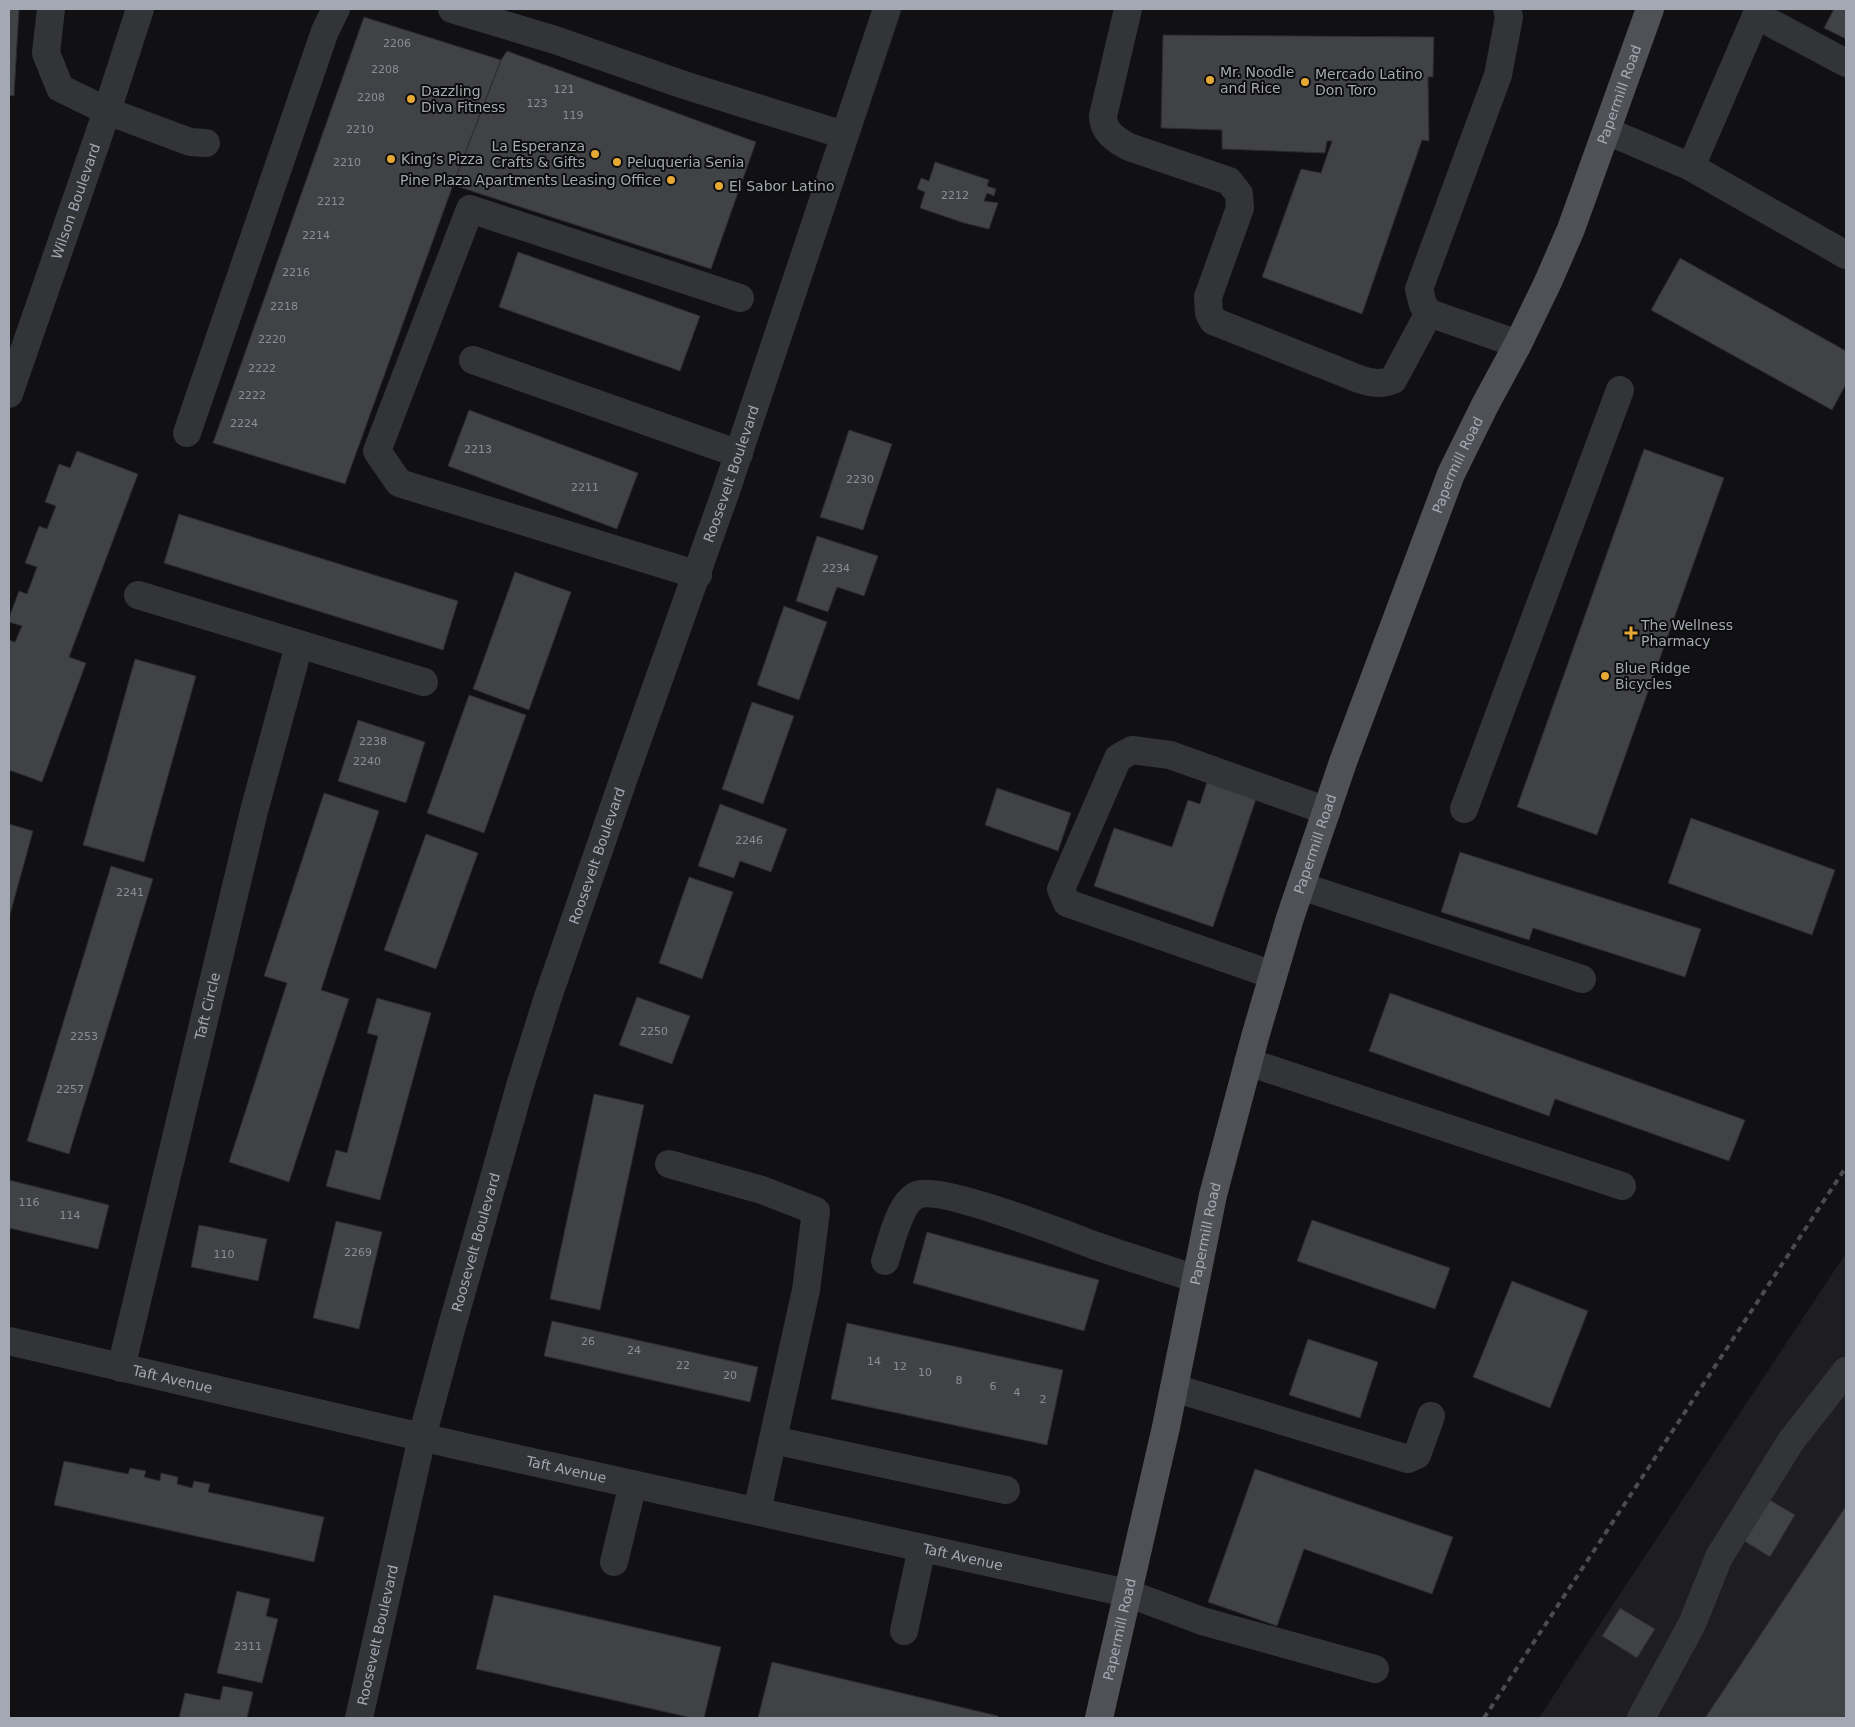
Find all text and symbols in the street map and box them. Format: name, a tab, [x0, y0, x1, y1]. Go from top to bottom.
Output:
house number: 2206	[383, 37, 411, 50]
street label: Papermill Road	[1594, 43, 1644, 146]
house number: 2208	[371, 63, 399, 76]
place label: Mr. Noodle and Rice	[1220, 64, 1294, 96]
place label: Mercado Latino Don Toro	[1315, 66, 1423, 98]
marker: Mr. Noodle and Rice	[1204, 74, 1216, 86]
marker: Mercado Latino Don Toro	[1299, 76, 1311, 88]
place label: Dazzling Diva Fitness	[421, 83, 505, 115]
house number: 121	[554, 83, 575, 96]
house number: 2208	[357, 91, 385, 104]
marker: Dazzling Diva Fitness	[405, 93, 417, 105]
house number: 123	[527, 97, 548, 110]
house number: 119	[563, 109, 584, 122]
house number: 2210	[346, 123, 374, 136]
place label: La Esperanza Crafts & Gifts	[491, 138, 585, 170]
street label: Wilson Boulevard	[48, 141, 103, 261]
marker: La Esperanza Crafts & Gifts	[589, 148, 601, 160]
place label: King’s Pizza	[401, 151, 483, 167]
marker: King’s Pizza	[385, 153, 397, 165]
place label: Peluqueria Senia	[627, 154, 744, 170]
house number: 2210	[333, 156, 361, 169]
marker: Peluqueria Senia	[611, 156, 623, 168]
place label: Pine Plaza Apartments Leasing Office	[400, 172, 661, 188]
marker: Pine Plaza Apartments Leasing Office	[665, 174, 677, 186]
place label: El Sabor Latino	[729, 178, 835, 194]
marker: El Sabor Latino	[713, 180, 725, 192]
house number: 2212	[941, 189, 969, 202]
house number: 2212	[317, 195, 345, 208]
house number: 2214	[302, 229, 330, 242]
house number: 2216	[282, 266, 310, 279]
house number: 2218	[270, 300, 298, 313]
house number: 2220	[258, 333, 286, 346]
house number: 2222	[248, 362, 276, 375]
house number: 2222	[238, 389, 266, 402]
street label: Roosevelt Boulevard	[700, 403, 762, 545]
street label: Papermill Road	[1429, 414, 1486, 516]
house number: 2224	[230, 417, 258, 430]
house number: 2213	[464, 443, 492, 456]
house number: 2230	[846, 473, 874, 486]
house number: 2211	[571, 481, 599, 494]
house number: 2234	[822, 562, 850, 575]
place label: The Wellness Pharmacy	[1640, 617, 1733, 649]
marker: The Wellness Pharmacy	[1625, 627, 1637, 639]
place label: Blue Ridge Bicycles	[1615, 660, 1690, 692]
marker: Blue Ridge Bicycles	[1599, 670, 1611, 682]
house number: 2238	[359, 735, 387, 748]
house number: 2240	[353, 755, 381, 768]
street label: Roosevelt Boulevard	[566, 785, 628, 927]
street label: Papermill Road	[1291, 792, 1340, 896]
house number: 2246	[735, 834, 763, 847]
house number: 2241	[116, 886, 144, 899]
street label: Taft Circle	[191, 971, 223, 1042]
house number: 2250	[640, 1025, 668, 1038]
house number: 2253	[70, 1030, 98, 1043]
house number: 2257	[56, 1083, 84, 1096]
street label: Roosevelt Boulevard	[448, 1171, 503, 1314]
street label: Papermill Road	[1187, 1181, 1224, 1286]
house number: 116	[19, 1196, 40, 1209]
house number: 114	[60, 1209, 81, 1222]
house number: 2269	[344, 1246, 372, 1259]
house number: 110	[214, 1248, 235, 1261]
house number: 26	[581, 1335, 595, 1348]
house number: 24	[627, 1344, 641, 1357]
house number: 14	[867, 1355, 881, 1368]
house number: 22	[676, 1359, 690, 1372]
house number: 12	[893, 1360, 907, 1373]
street label: Taft Avenue	[130, 1362, 214, 1396]
house number: 10	[918, 1366, 932, 1379]
house number: 20	[723, 1369, 737, 1382]
house number: 8	[956, 1374, 963, 1387]
house number: 6	[990, 1380, 997, 1393]
house number: 4	[1014, 1386, 1021, 1399]
house number: 2	[1040, 1393, 1047, 1406]
street label: Taft Avenue	[524, 1453, 608, 1486]
street label: Taft Avenue	[920, 1540, 1004, 1573]
street label: Roosevelt Boulevard	[354, 1563, 401, 1707]
street label: Papermill Road	[1100, 1577, 1139, 1682]
house number: 2311	[234, 1640, 262, 1653]

